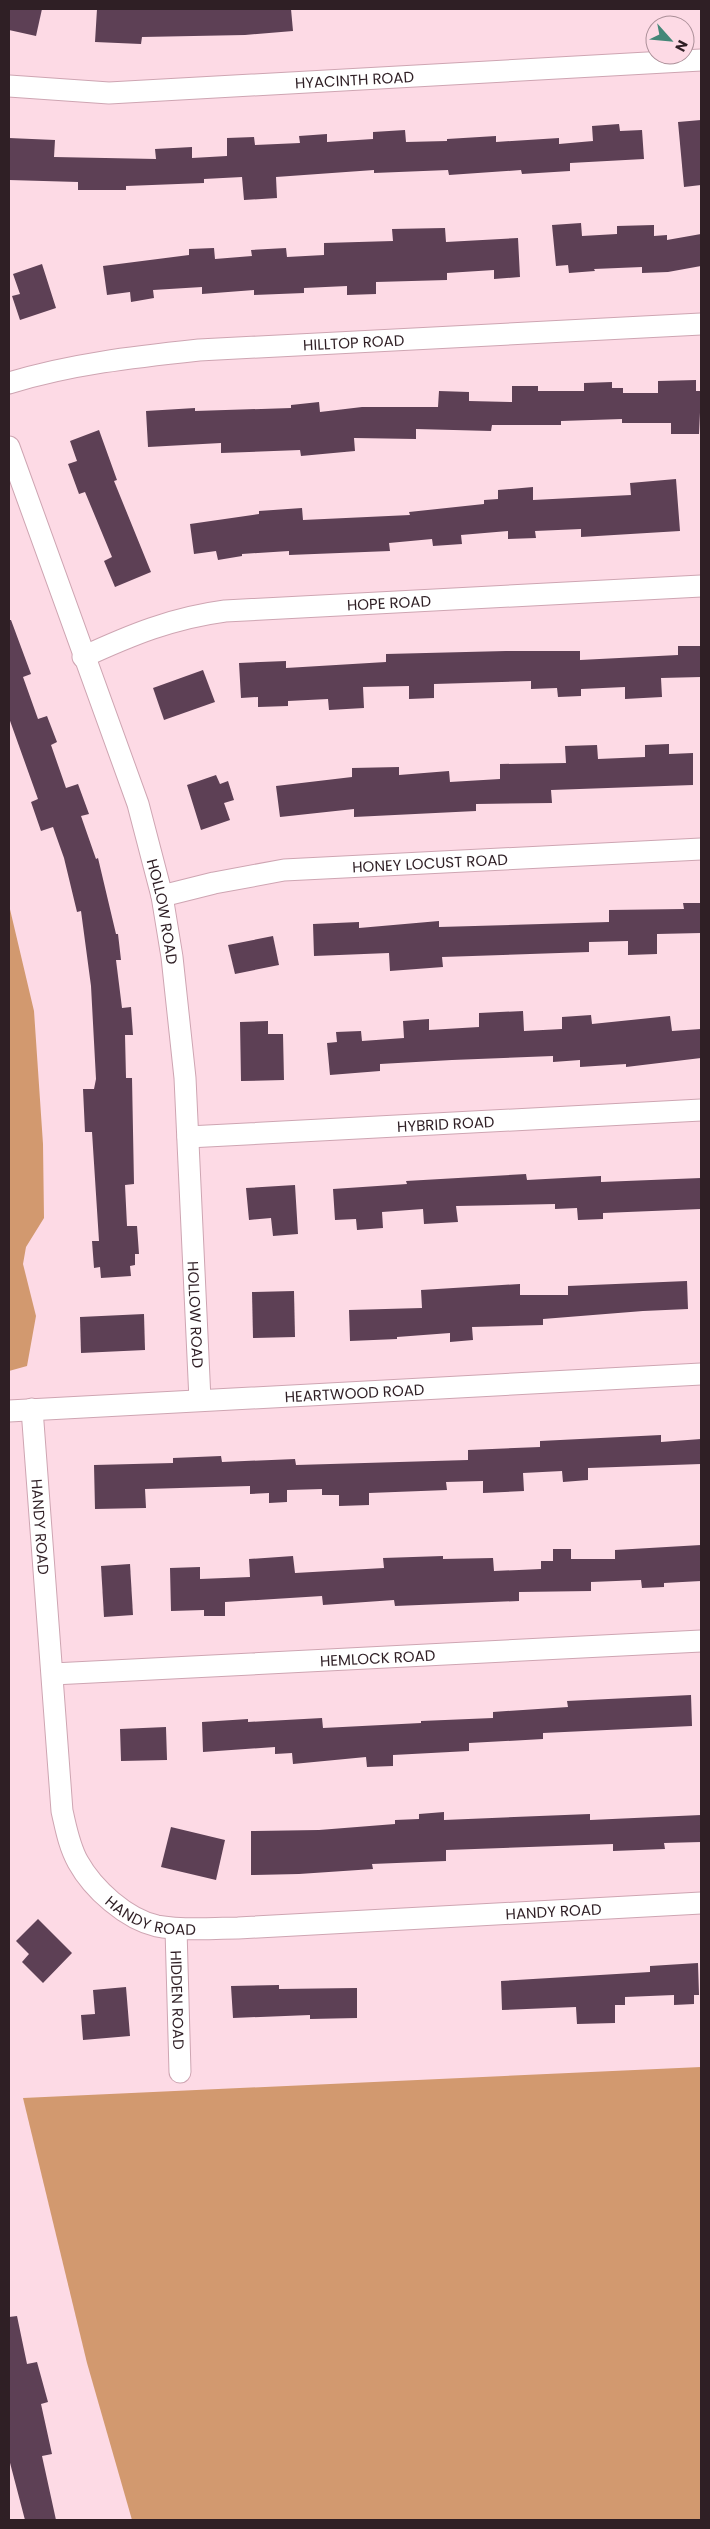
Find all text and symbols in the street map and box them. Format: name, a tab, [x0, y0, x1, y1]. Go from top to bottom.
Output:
north arrow	[645, 15, 695, 65]
text: N	[670, 37, 693, 55]
street label: HYACINTH ROAD	[294, 66, 415, 93]
street label: HILLTOP ROAD	[303, 329, 405, 355]
street label: HOPE ROAD	[346, 590, 432, 615]
street label: HONEY LOCUST ROAD	[352, 848, 508, 877]
street label: HOLLOW ROAD	[142, 856, 183, 965]
street label: HYBRID ROAD	[396, 1110, 495, 1136]
street label: HOLLOW ROAD	[183, 1260, 209, 1369]
street label: HEARTWOOD ROAD	[284, 1378, 425, 1407]
street label: HANDY ROAD	[27, 1478, 55, 1575]
street label: HEMLOCK ROAD	[319, 1644, 436, 1671]
street label: HANDY ROAD	[101, 1890, 196, 1939]
street label: HANDY ROAD	[505, 1898, 602, 1924]
street label: HIDDEN ROAD	[166, 1950, 190, 2050]

